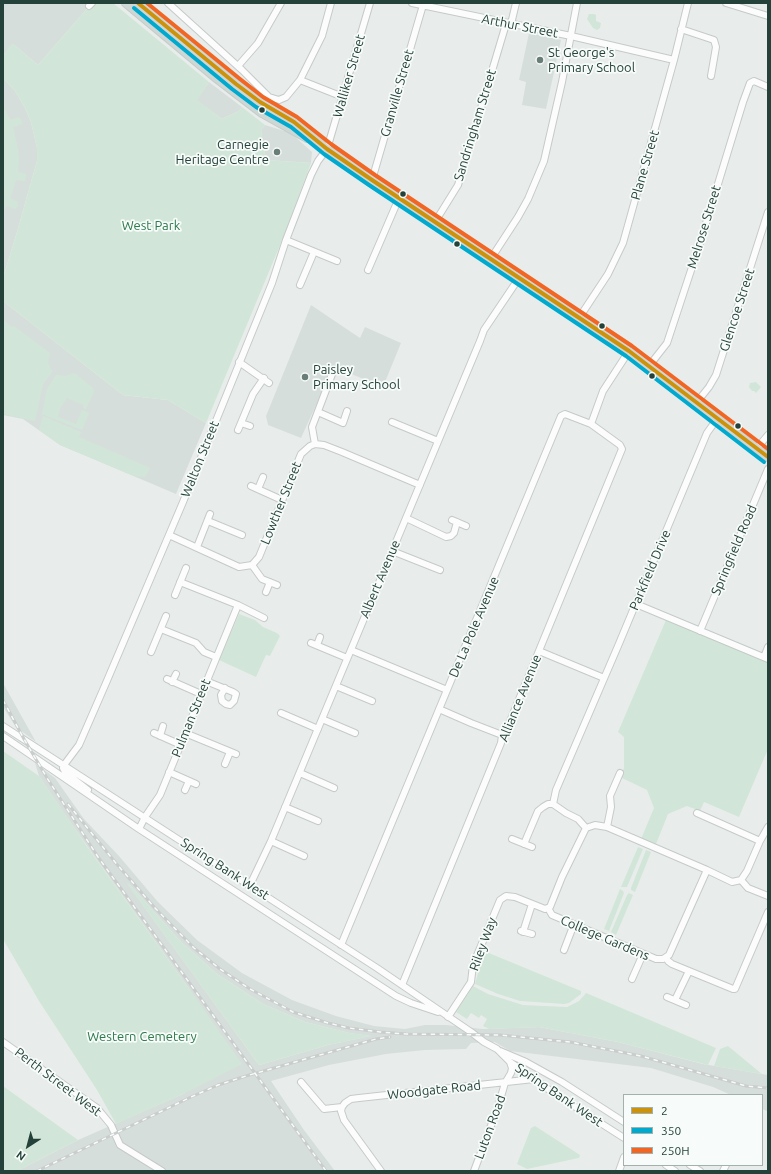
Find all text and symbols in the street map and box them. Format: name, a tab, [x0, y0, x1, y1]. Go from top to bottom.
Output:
street label: Arthur Street	[480, 11, 560, 41]
street label: Walliker Street	[330, 32, 368, 120]
place label: St George's Primary School	[548, 45, 635, 76]
street label: Granville Street	[377, 47, 417, 139]
marker: St George's Primary School	[535, 55, 545, 65]
street label: Sandringham Street	[451, 67, 499, 183]
unlabelled marker	[257, 105, 267, 115]
street label: Plane Street	[628, 128, 662, 202]
place label: Carnegie Heritage Centre	[176, 137, 269, 168]
marker: Carnegie Heritage Centre	[272, 147, 282, 157]
street label: Melrose Street	[684, 183, 724, 271]
unlabelled marker	[398, 189, 408, 199]
park label: West Park	[122, 218, 180, 234]
unlabelled marker	[452, 239, 462, 249]
street label: Glencoe Street	[716, 266, 758, 354]
unlabelled marker	[597, 321, 607, 331]
place label: Paisley Primary School	[313, 362, 400, 393]
unlabelled marker	[647, 371, 657, 381]
marker: Paisley Primary School	[300, 372, 310, 382]
street label: Walton Street	[178, 418, 222, 500]
unlabelled marker	[733, 421, 743, 431]
street label: Lowther Street	[257, 459, 305, 547]
street label: Springfield Road	[708, 502, 760, 598]
street label: Parkfield Drive	[626, 527, 674, 613]
street label: Albert Avenue	[357, 538, 403, 620]
street label: De La Pole Avenue	[446, 574, 502, 680]
street label: Alliance Avenue	[495, 652, 545, 744]
street label: Pulman Street	[168, 677, 214, 759]
street label: Spring Bank West	[178, 835, 272, 903]
street label: College Gardens	[558, 912, 652, 964]
street label: Riley Way	[466, 915, 500, 973]
park label: Western Cemetery	[87, 1029, 197, 1045]
street label: Perth Street West	[12, 1044, 104, 1120]
street label: Spring Bank West	[512, 1060, 606, 1130]
street label: Woodgate Road	[386, 1077, 482, 1103]
street label: Luton Road	[471, 1093, 509, 1161]
legend	[623, 1094, 763, 1166]
text: 2	[661, 1104, 668, 1117]
text: 350	[661, 1124, 681, 1137]
north arrow	[8, 1126, 48, 1166]
text: 250H	[661, 1144, 690, 1157]
text: N	[14, 1148, 28, 1163]

